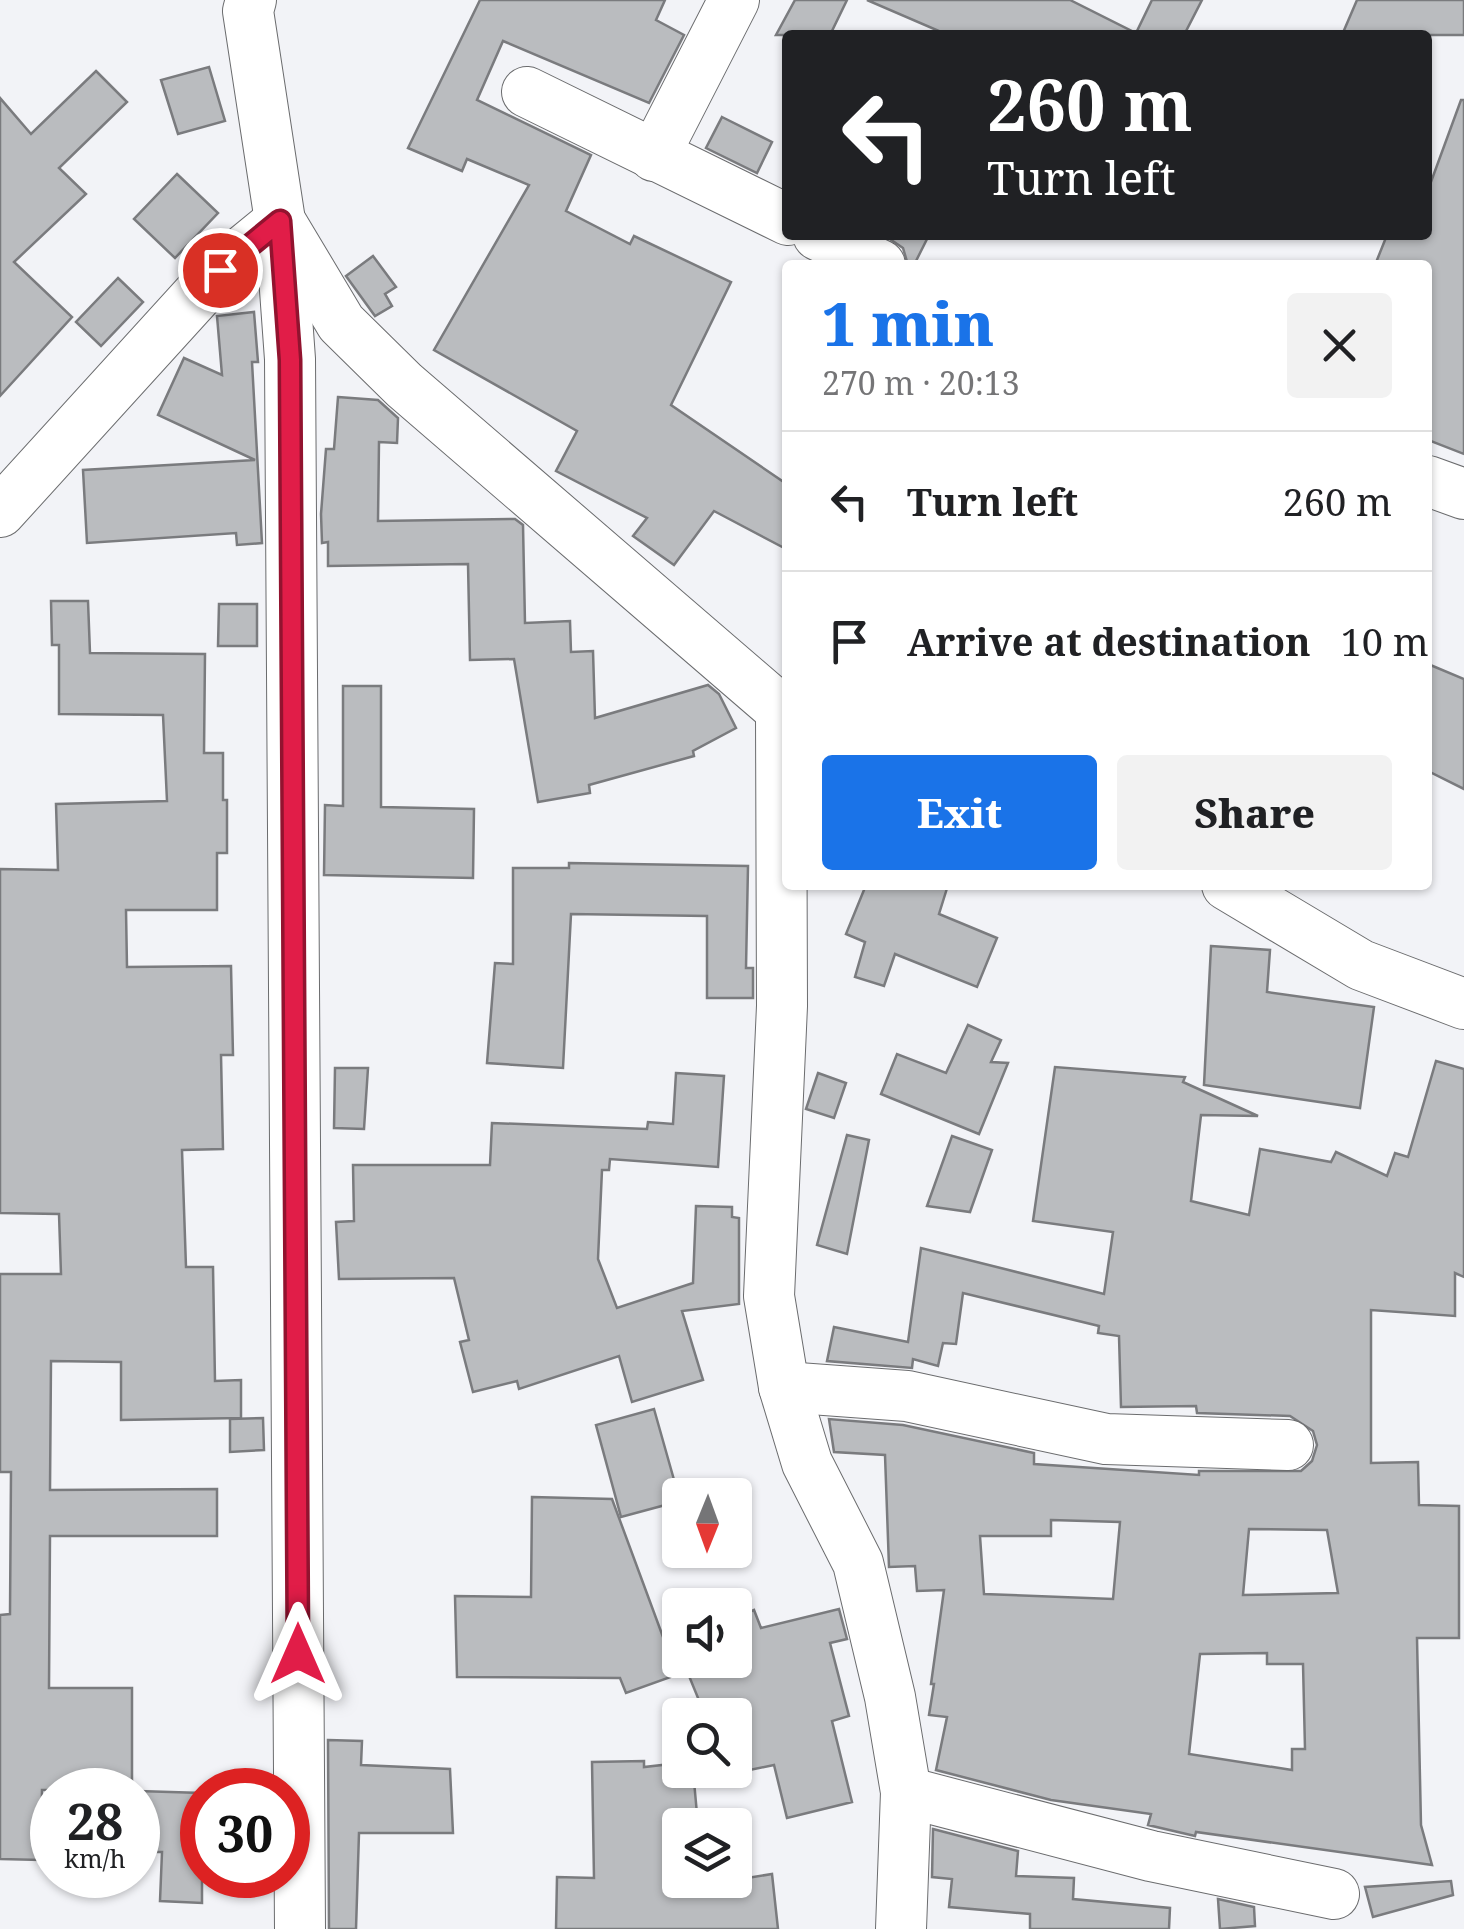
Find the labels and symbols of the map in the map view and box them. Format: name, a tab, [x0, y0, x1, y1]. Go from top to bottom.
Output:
pin	[178, 228, 263, 313]
north arrow	[662, 1478, 752, 1568]
position arrow	[246, 1602, 350, 1706]
speed limit sign: 30	[180, 1768, 310, 1898]

